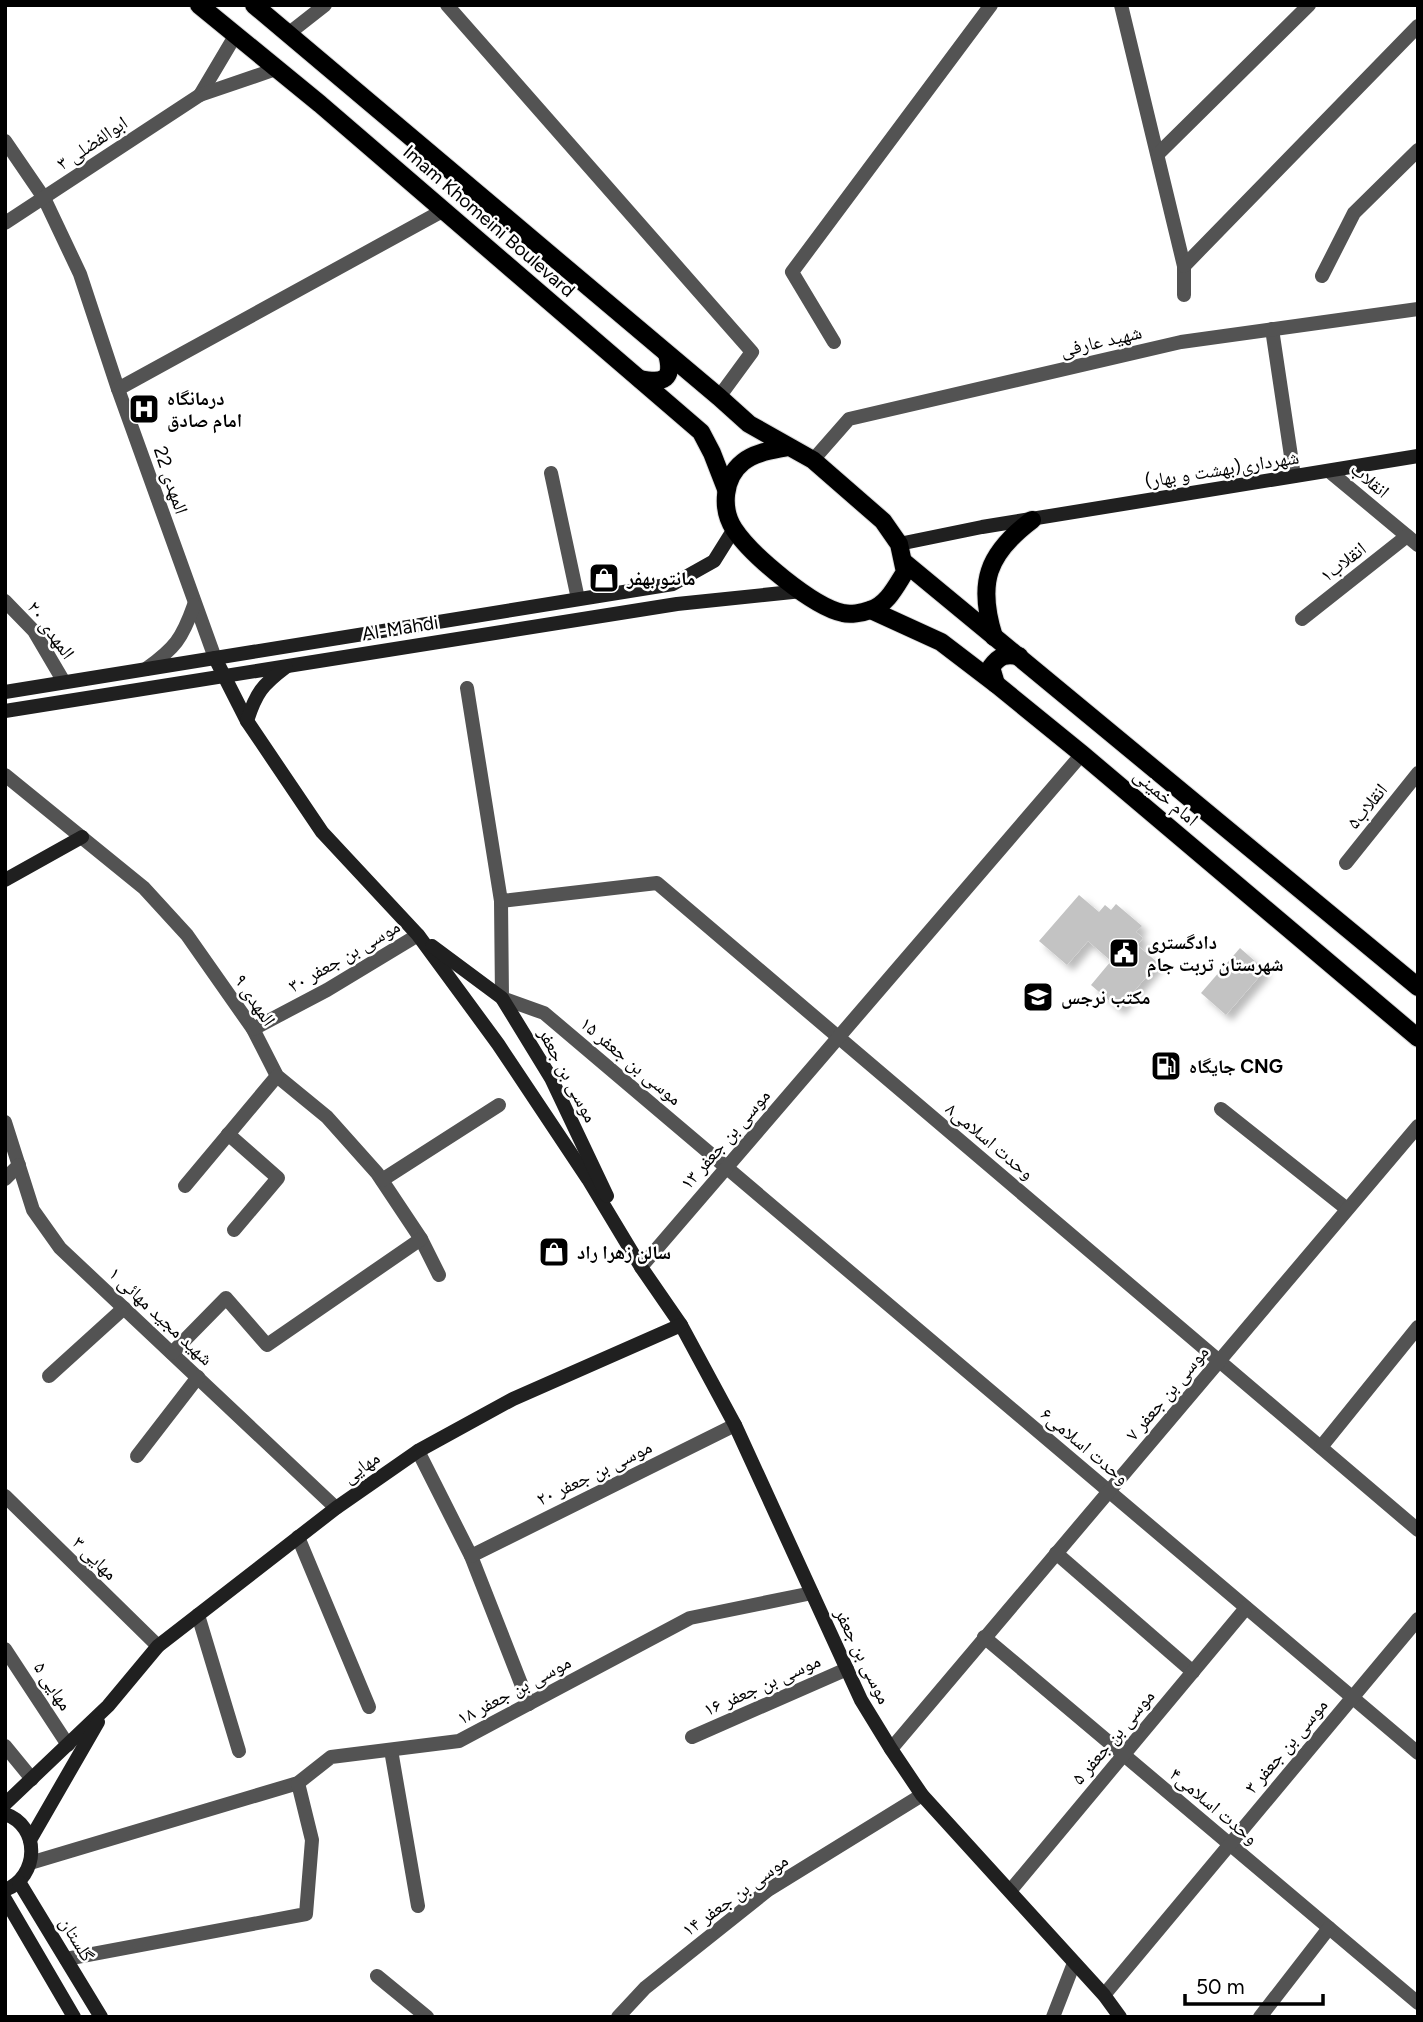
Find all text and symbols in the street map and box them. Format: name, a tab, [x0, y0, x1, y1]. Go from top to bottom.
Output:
street label: ابوالفضلی ۳	[52, 111, 132, 175]
street label: Imam Khomeini Boulevard	[398, 140, 580, 302]
street label: شهید عارفی	[1058, 320, 1144, 362]
place label: درمانگاه امام صادق	[167, 387, 242, 434]
hospital icon: درمانگاه امام صادق	[127, 392, 161, 426]
street label: المهدی 22	[149, 443, 193, 517]
street label: شهرداری(بهشت و بهار)	[1143, 445, 1301, 493]
street label: انقلاب	[1346, 457, 1394, 503]
street label: انقلاب۱	[1315, 537, 1371, 587]
shop icon: مانتو بهفر	[587, 561, 621, 595]
place label: مانتو بهفر	[626, 567, 695, 590]
street label: المهدی ۲۰	[22, 596, 80, 664]
street label: Al-Mahdi	[360, 611, 440, 645]
street label: امام خمینی	[1128, 763, 1203, 832]
street label: انقلاب۵	[1342, 779, 1392, 833]
street label: موسی بن جعفر ۳۰	[284, 915, 404, 997]
place label: دادگستری شهرستان تربت جام	[1147, 931, 1284, 978]
public building icon: دادگستری شهرستان تربت جام	[1107, 936, 1141, 970]
street label: المهدی ۹	[229, 970, 281, 1030]
school or university icon: مكتب نرجس	[1021, 980, 1055, 1014]
place label: مكتب نرجس	[1061, 986, 1151, 1009]
street label: موسی بن جعفر ۱۵	[576, 1012, 686, 1110]
street label: موسی بن جعفر	[533, 1023, 603, 1126]
fuel station icon: جایگاه CNG	[1149, 1049, 1183, 1083]
place label: جایگاه CNG	[1189, 1055, 1283, 1078]
street label: موسی بن جعفر ۱۳	[675, 1084, 775, 1194]
street label: وحدت اسلامی۸	[941, 1097, 1039, 1185]
shop icon: سالن زهرا راد	[537, 1235, 571, 1269]
place label: سالن زهرا راد	[577, 1241, 671, 1264]
street label: شهید مجید مهائی ۱	[104, 1262, 218, 1370]
street label: موسی بن جعفر ۷	[1121, 1341, 1213, 1445]
street label: وحدت اسلامی۶	[1036, 1402, 1134, 1490]
street label: موسی بن جعفر ۲۰	[533, 1435, 655, 1511]
street label: مهایی	[338, 1446, 384, 1488]
street label: مهایی ۳	[68, 1531, 122, 1585]
street label: موسی بن جعفر	[829, 1603, 896, 1708]
street label: موسی بن جعفر ۱۶	[700, 1649, 824, 1721]
street label: موسی بن جعفر ۱۸	[453, 1650, 575, 1730]
street label: مهایی ۵	[29, 1657, 77, 1715]
street label: موسی بن جعفر ۵	[1067, 1685, 1159, 1789]
street label: موسی بن جعفر ۳	[1240, 1694, 1332, 1798]
street label: وحدت اسلامی۴	[1165, 1762, 1263, 1850]
street label: موسی بن جعفر ۱۴	[677, 1849, 793, 1941]
street label: گلستان	[55, 1913, 99, 1966]
scale bar	[1185, 1962, 1323, 2006]
text: 50 m	[1196, 1974, 1245, 1999]

